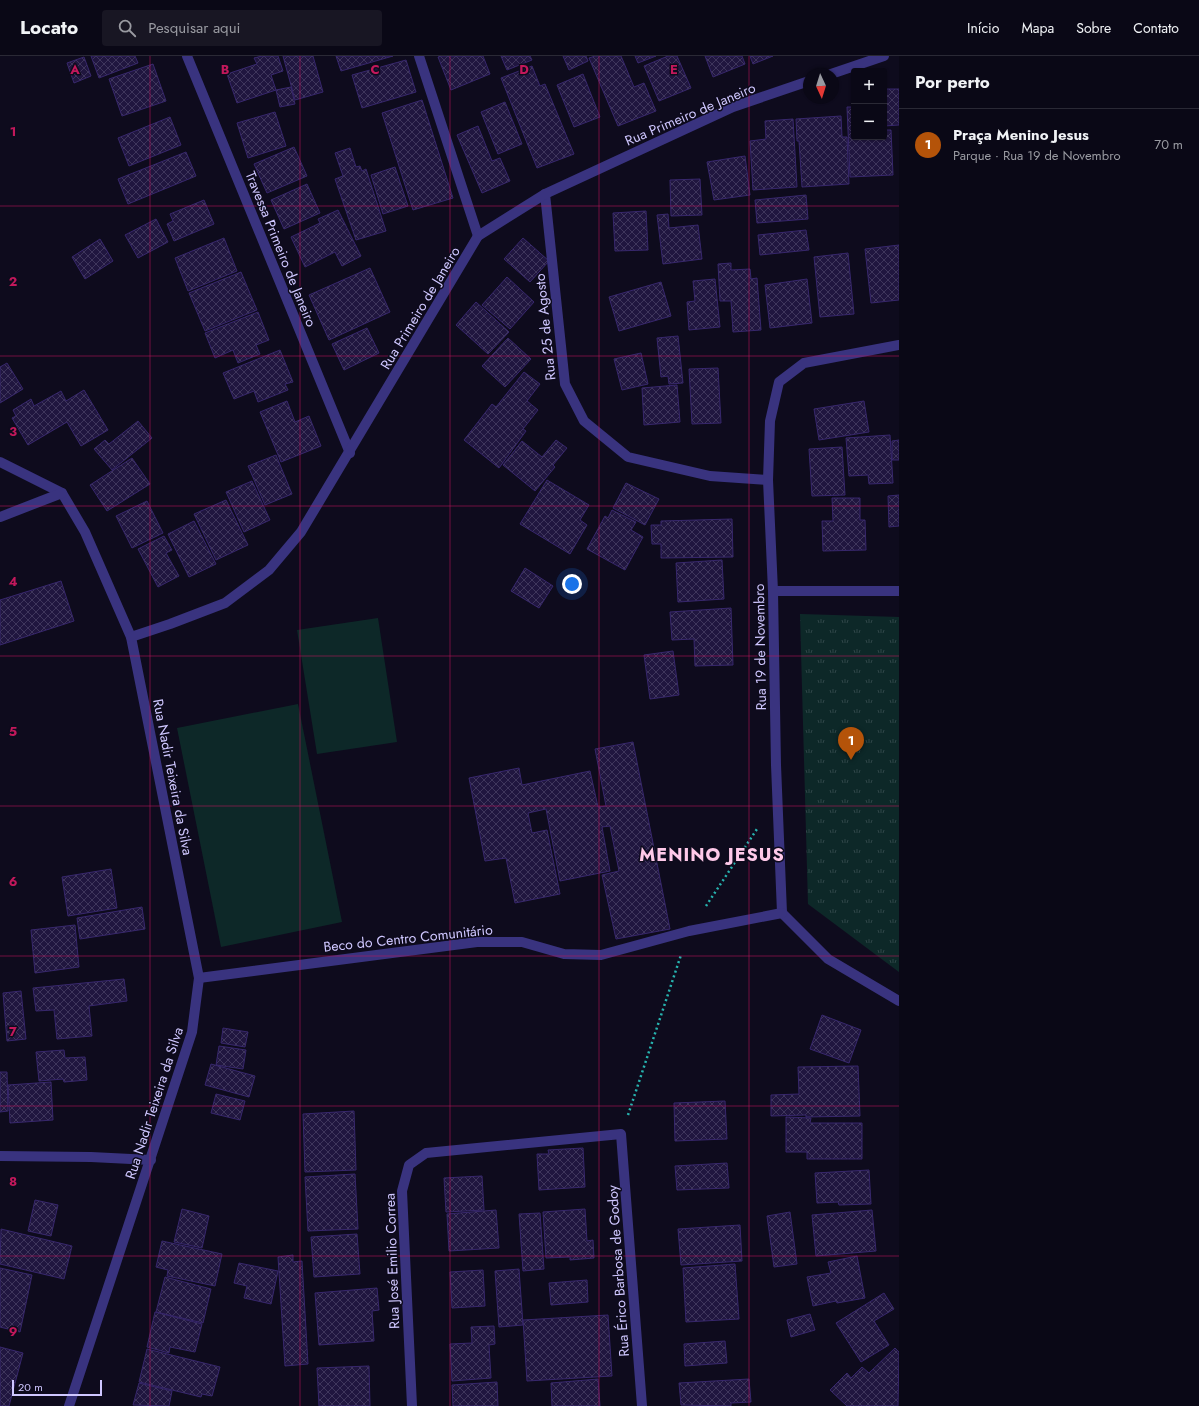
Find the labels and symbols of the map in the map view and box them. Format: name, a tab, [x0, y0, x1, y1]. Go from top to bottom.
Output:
text: A	[69, 60, 80, 79]
text: B	[221, 60, 230, 79]
text: C	[370, 60, 380, 79]
text: D	[519, 60, 529, 79]
text: E	[670, 60, 678, 79]
north arrow	[803, 68, 839, 104]
street label: Rua Primeiro de Janeiro	[622, 77, 759, 151]
text: 1	[10, 122, 16, 141]
street label: Travessa Primeiro de Janeiro	[241, 168, 322, 330]
street label: Rua Primeiro de Janeiro	[375, 243, 465, 373]
text: 2	[9, 272, 17, 291]
street label: Rua 25 de Agosto	[529, 272, 561, 381]
text: 3	[9, 422, 17, 441]
text: 4	[8, 572, 18, 591]
your location	[562, 574, 582, 594]
street label: Rua 19 de Novembro	[749, 583, 771, 711]
street label: Rua Nadir Teixeira da Silva	[148, 697, 198, 857]
text: 5	[9, 722, 17, 741]
pin: 1	[838, 727, 864, 760]
district label: MENINO JESUS	[639, 842, 785, 868]
text: 6	[9, 872, 18, 891]
street label: Beco do Centro Comunitário	[322, 919, 494, 957]
text: 7	[9, 1022, 17, 1041]
street label: Rua Nadir Teixeira da Silva	[120, 1024, 188, 1182]
text: 8	[9, 1172, 17, 1191]
street label: Rua Érico Barbosa de Godoy	[602, 1184, 634, 1357]
street label: Rua José Emilio Correa	[380, 1193, 404, 1329]
text: 9	[9, 1322, 18, 1341]
scale bar	[12, 1378, 102, 1397]

